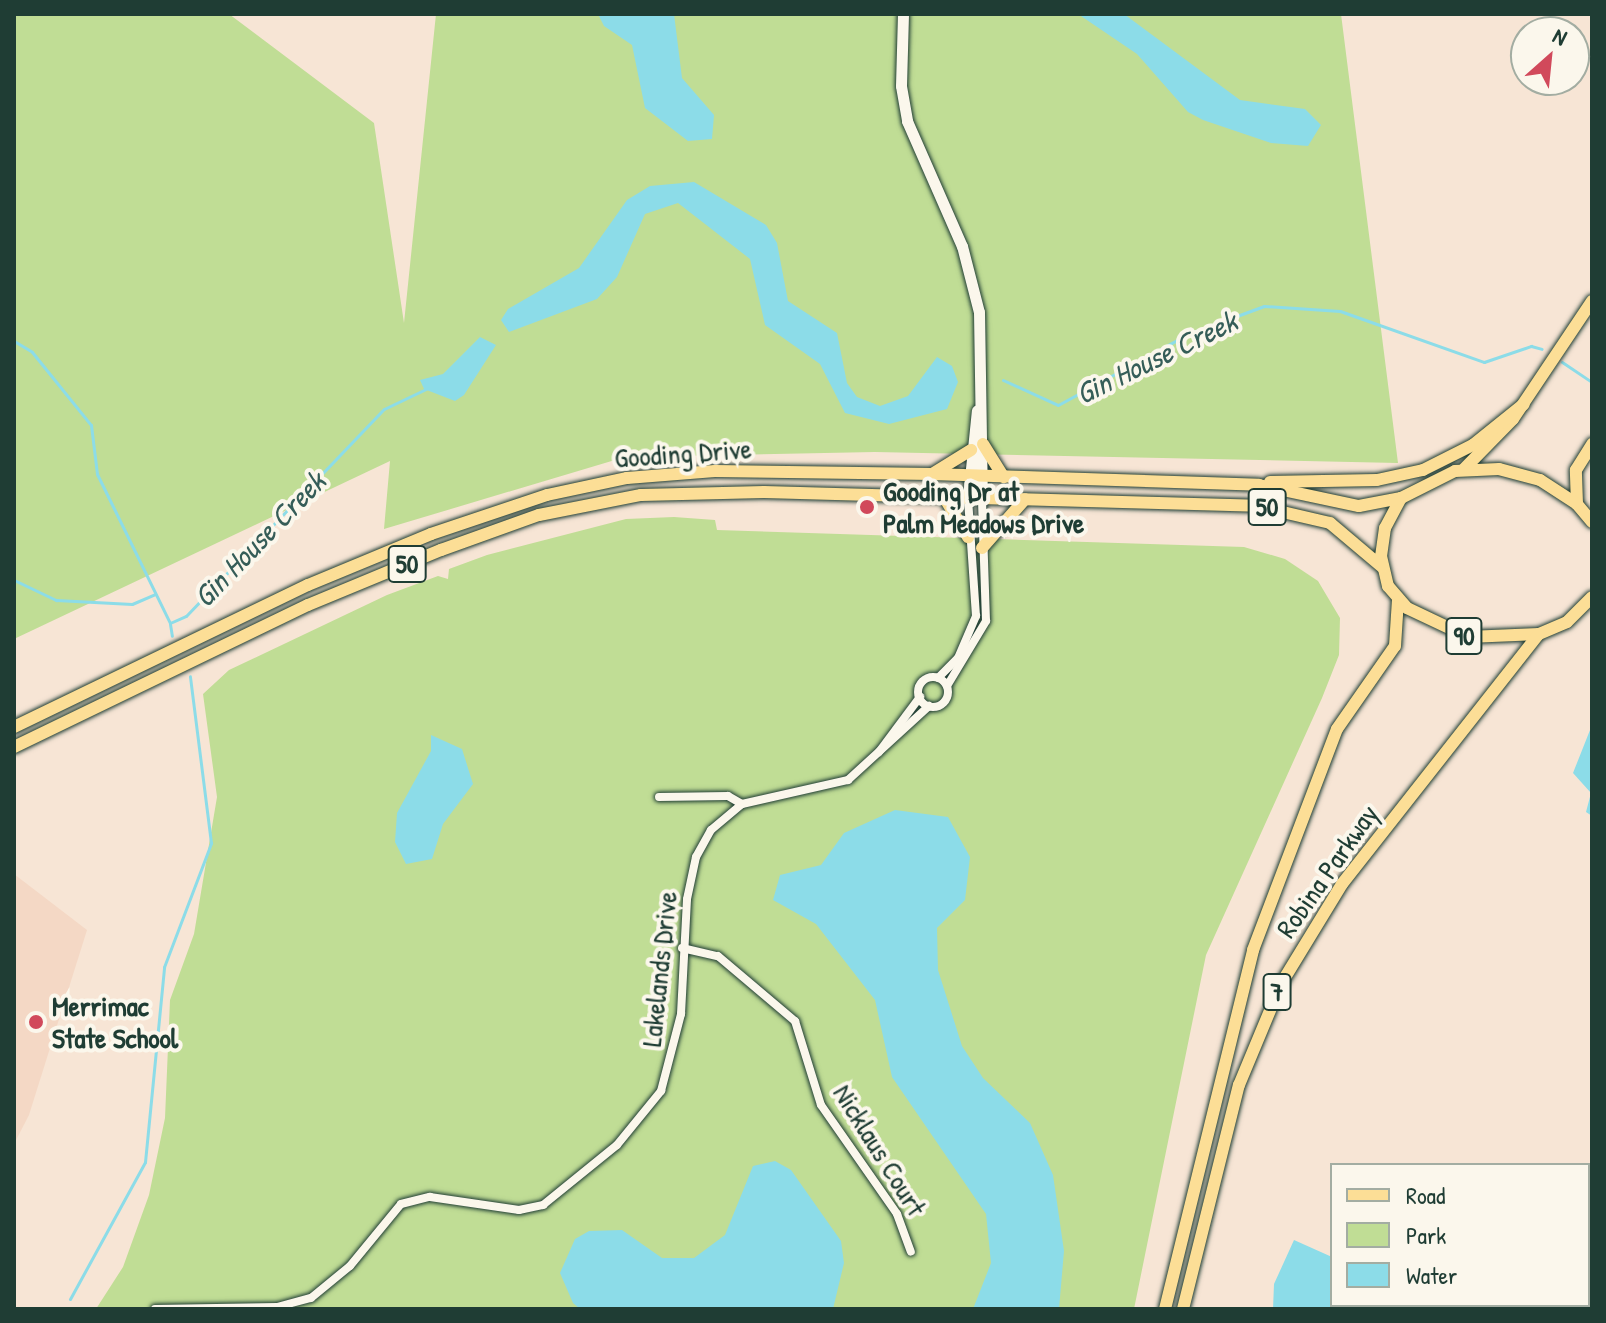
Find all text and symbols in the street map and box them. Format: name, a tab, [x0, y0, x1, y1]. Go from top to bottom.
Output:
north arrow	[1510, 16, 1590, 96]
text: N	[1548, 20, 1572, 52]
water label: Gin House Creek	[1070, 303, 1242, 411]
street label: Gooding Drive	[613, 431, 753, 475]
water label: Gin House Creek	[185, 464, 333, 614]
place label: Gooding Dr at Palm Meadows Drive	[883, 474, 1084, 540]
road number: 50	[1247, 485, 1287, 529]
marker: Gooding Dr at Palm Meadows Drive	[858, 498, 876, 516]
road number: 50	[387, 542, 427, 586]
road number: 90	[1444, 614, 1484, 658]
street label: Robina Parkway	[1269, 798, 1385, 944]
street label: Lakelands Drive	[634, 890, 684, 1048]
road number: 7	[1261, 970, 1293, 1014]
place label: Merrimac State School	[52, 989, 178, 1055]
marker: Merrimac State School	[27, 1013, 45, 1031]
street label: Nicklaus Court	[826, 1078, 934, 1222]
legend	[1330, 1163, 1590, 1307]
text: Road	[1406, 1179, 1445, 1211]
text: Park	[1406, 1219, 1446, 1251]
text: Water	[1406, 1259, 1457, 1291]

